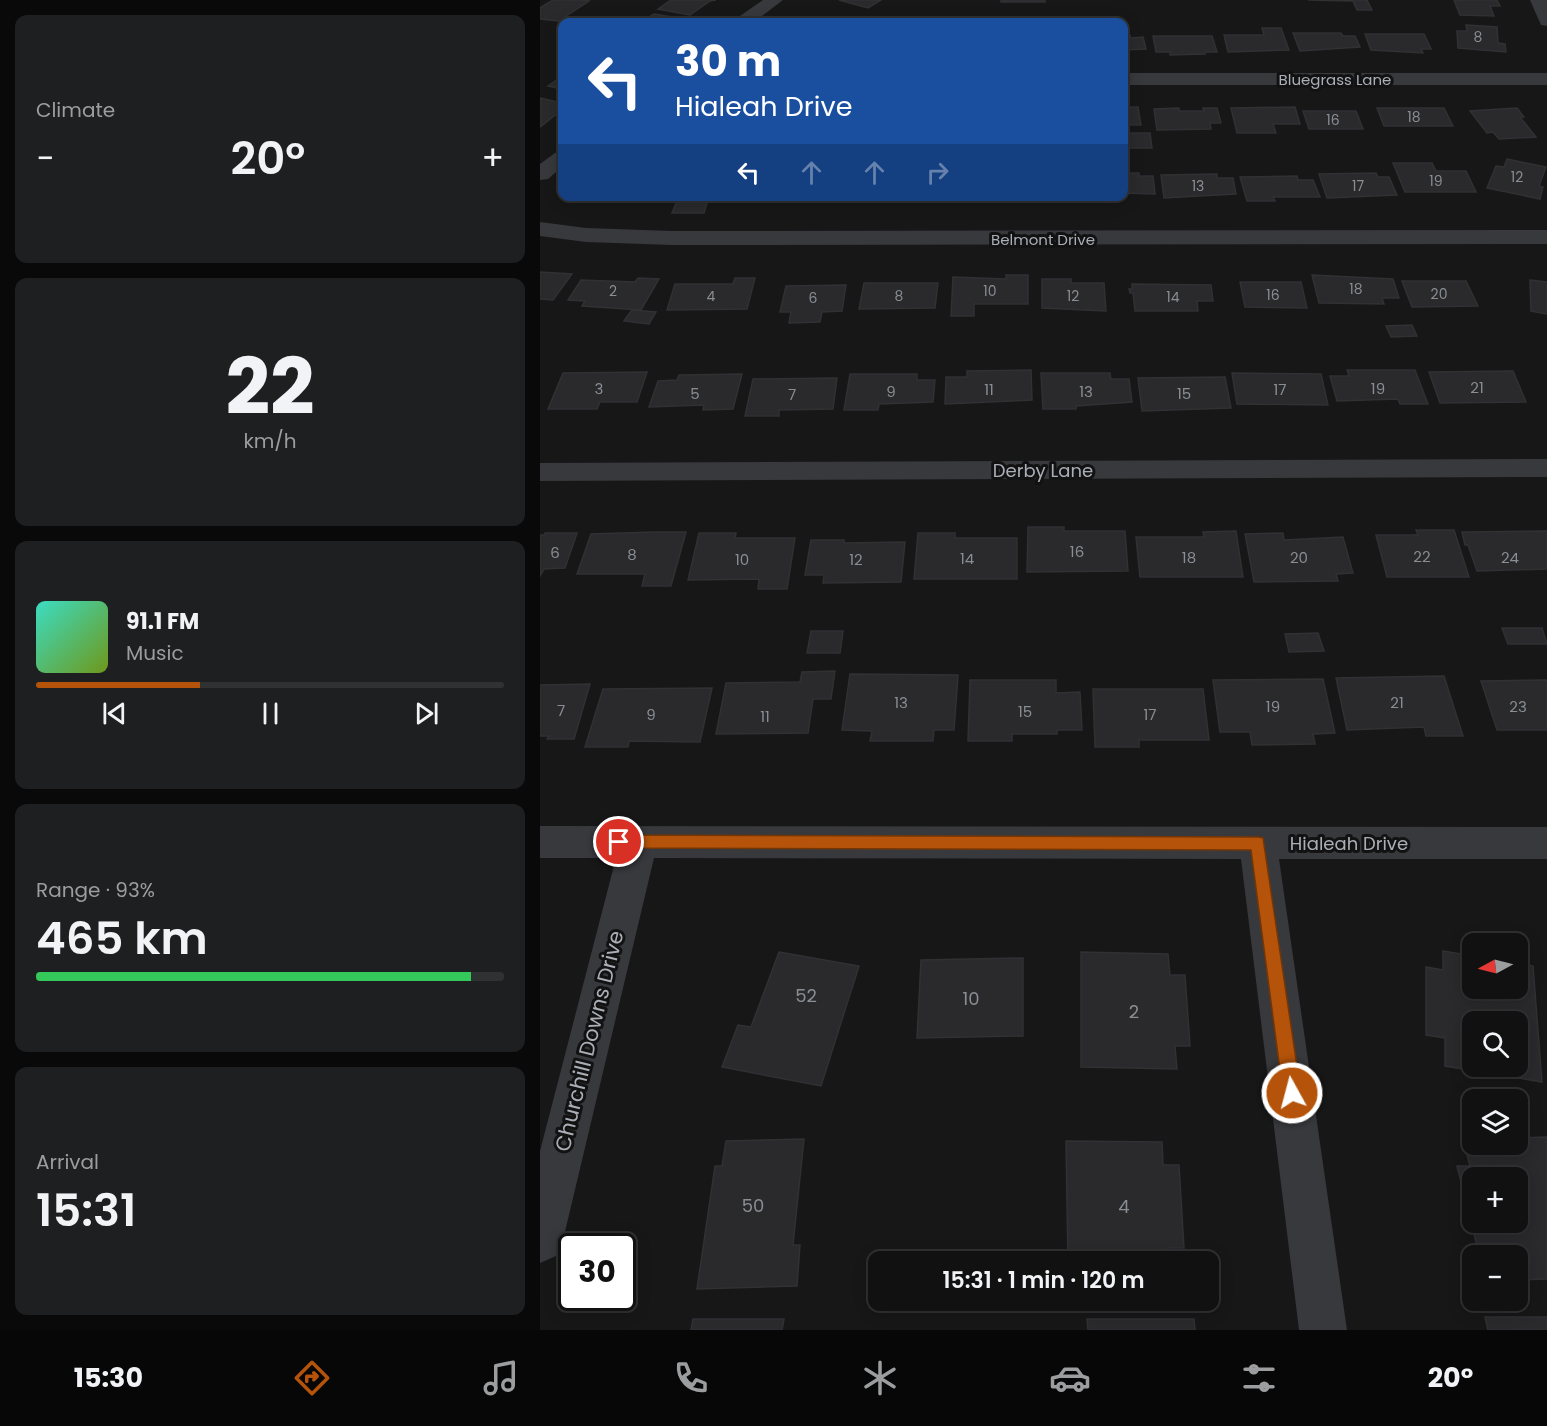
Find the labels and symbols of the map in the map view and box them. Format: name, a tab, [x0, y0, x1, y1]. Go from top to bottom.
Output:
house number: 8	[1474, 27, 1483, 47]
street label: Bluegrass Lane	[1279, 69, 1391, 90]
house number: 18	[1407, 107, 1421, 127]
house number: 16	[1326, 110, 1340, 130]
house number: 12	[1511, 167, 1523, 187]
house number: 19	[1429, 171, 1443, 191]
house number: 13	[1192, 176, 1204, 196]
house number: 17	[1352, 176, 1364, 196]
street label: Belmont Drive	[991, 229, 1095, 250]
house number: 18	[1349, 279, 1363, 299]
house number: 2	[609, 281, 617, 301]
house number: 10	[983, 281, 997, 301]
house number: 20	[1431, 284, 1447, 304]
house number: 16	[1266, 285, 1280, 305]
house number: 4	[707, 286, 716, 306]
house number: 8	[895, 286, 904, 306]
house number: 12	[1067, 286, 1079, 306]
house number: 14	[1166, 287, 1180, 307]
house number: 6	[809, 288, 818, 308]
house number: 21	[1470, 377, 1484, 398]
house number: 3	[595, 378, 603, 399]
house number: 19	[1371, 378, 1385, 399]
house number: 11	[984, 379, 994, 400]
house number: 17	[1274, 379, 1287, 400]
house number: 9	[886, 381, 896, 402]
house number: 13	[1079, 381, 1093, 402]
house number: 5	[690, 383, 700, 404]
house number: 15	[1177, 383, 1191, 404]
house number: 7	[788, 384, 796, 405]
street label: Derby Lane	[993, 458, 1093, 483]
house number: 16	[1070, 541, 1084, 562]
house number: 6	[550, 542, 560, 563]
house number: 8	[627, 544, 637, 565]
house number: 22	[1413, 546, 1431, 567]
house number: 18	[1182, 547, 1196, 568]
house number: 20	[1290, 547, 1308, 568]
house number: 24	[1501, 547, 1519, 568]
house number: 14	[960, 548, 974, 569]
house number: 10	[735, 549, 749, 570]
house number: 12	[849, 549, 863, 570]
house number: 13	[894, 692, 908, 713]
house number: 21	[1390, 692, 1404, 713]
house number: 19	[1266, 696, 1280, 717]
house number: 23	[1509, 696, 1527, 717]
house number: 7	[557, 700, 565, 721]
house number: 15	[1018, 701, 1032, 722]
house number: 9	[646, 704, 656, 725]
house number: 17	[1144, 704, 1157, 725]
house number: 11	[760, 706, 770, 727]
pin	[593, 816, 644, 867]
street label: Hialeah Drive	[1290, 831, 1408, 856]
street label: Churchill Downs Drive	[548, 928, 630, 1154]
north arrow	[1462, 933, 1528, 999]
house number: 52	[795, 983, 817, 1008]
house number: 10	[962, 986, 980, 1011]
house number: 2	[1129, 999, 1139, 1024]
position arrow	[1260, 1061, 1324, 1125]
house number: 50	[742, 1193, 764, 1218]
house number: 4	[1118, 1194, 1130, 1219]
speed limit sign: 30	[558, 1233, 636, 1311]

